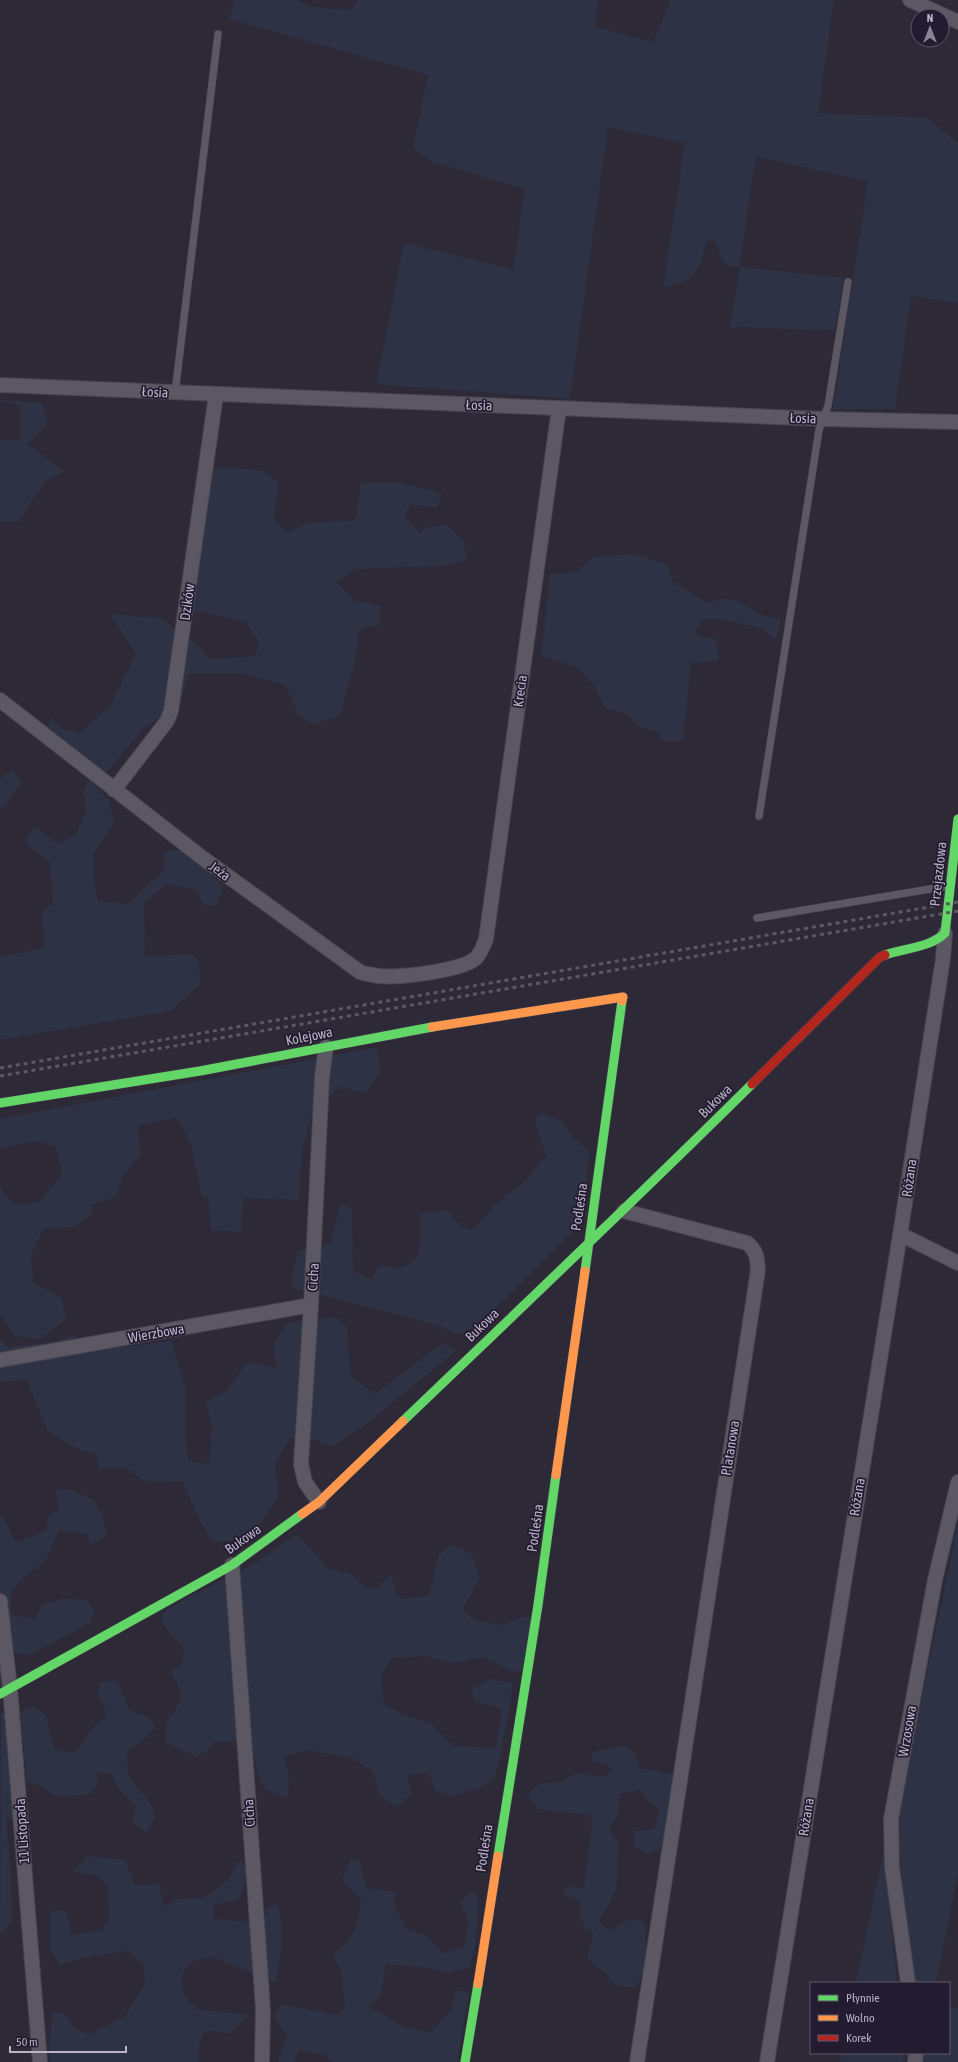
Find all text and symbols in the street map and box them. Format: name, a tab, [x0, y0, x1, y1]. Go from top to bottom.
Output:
north arrow	[910, 8, 950, 48]
text: N	[927, 12, 933, 24]
street label: Łosia	[141, 383, 169, 401]
street label: Łosia	[465, 397, 493, 413]
street label: Łosia	[789, 410, 817, 426]
street label: Dzików	[177, 582, 198, 621]
street label: Krecia	[510, 674, 530, 708]
street label: Przejazdowa	[927, 841, 949, 907]
street label: Jeża	[206, 858, 234, 884]
street label: Kolejowa	[284, 1024, 334, 1048]
street label: Bukowa	[695, 1081, 735, 1121]
street label: Różana	[898, 1158, 920, 1198]
street label: Podleśna	[568, 1182, 590, 1232]
street label: Cicha	[304, 1263, 322, 1291]
street label: Bukowa	[462, 1305, 502, 1345]
street label: Wierzbowa	[127, 1320, 185, 1346]
street label: Platanowa	[718, 1419, 742, 1477]
street label: Różana	[846, 1477, 868, 1517]
street label: Podleśna	[524, 1503, 546, 1553]
street label: Bukowa	[222, 1521, 264, 1557]
street label: Wrzosowa	[895, 1704, 919, 1758]
street label: Różana	[795, 1797, 817, 1837]
street label: 11 Listopada	[12, 1798, 32, 1864]
street label: Cicha	[240, 1798, 258, 1828]
street label: Podleśna	[472, 1823, 496, 1873]
legend	[810, 1982, 950, 2054]
text: Płynnie	[846, 1991, 880, 2005]
text: Wolno	[846, 2011, 875, 2025]
scale bar	[10, 2028, 126, 2054]
text: Korek	[846, 2031, 872, 2045]
text: 50 m	[16, 2035, 38, 2049]

